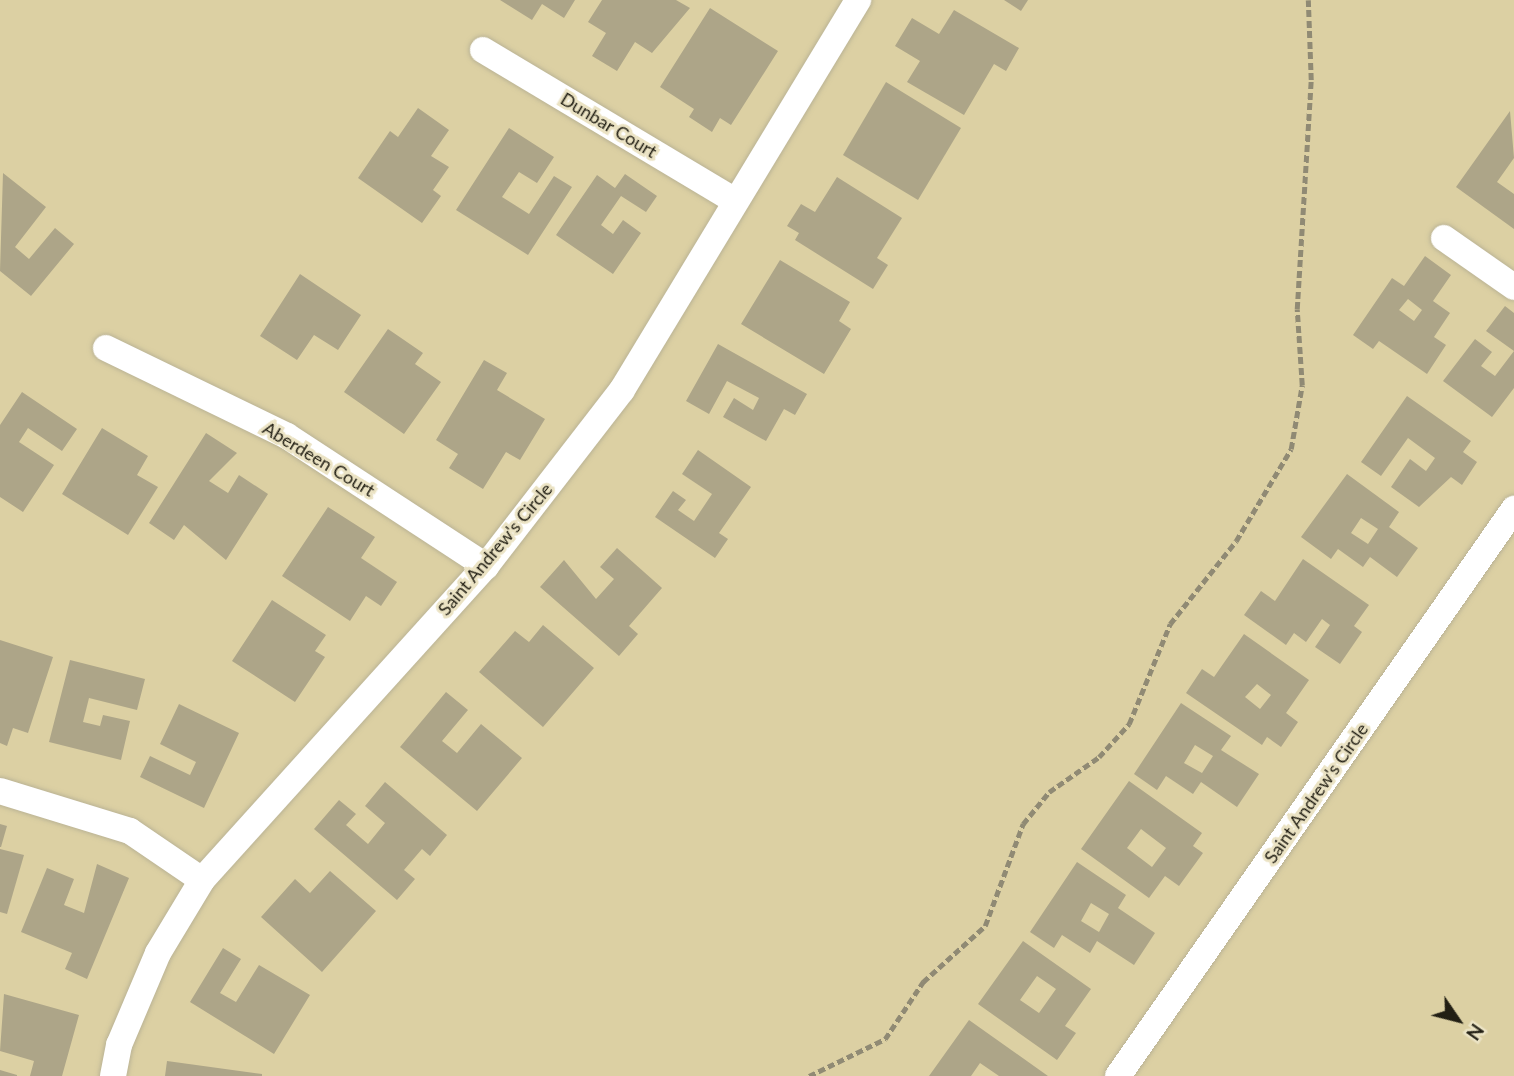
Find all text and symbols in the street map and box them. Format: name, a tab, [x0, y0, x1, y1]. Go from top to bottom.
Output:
street label: Dunbar Court	[557, 88, 661, 162]
street label: Aberdeen Court	[259, 417, 379, 501]
street label: Saint Andrew's Circle	[433, 478, 557, 620]
street label: Saint Andrew's Circle	[1259, 719, 1373, 867]
north arrow	[1423, 985, 1493, 1055]
text: N	[1462, 1020, 1489, 1045]

